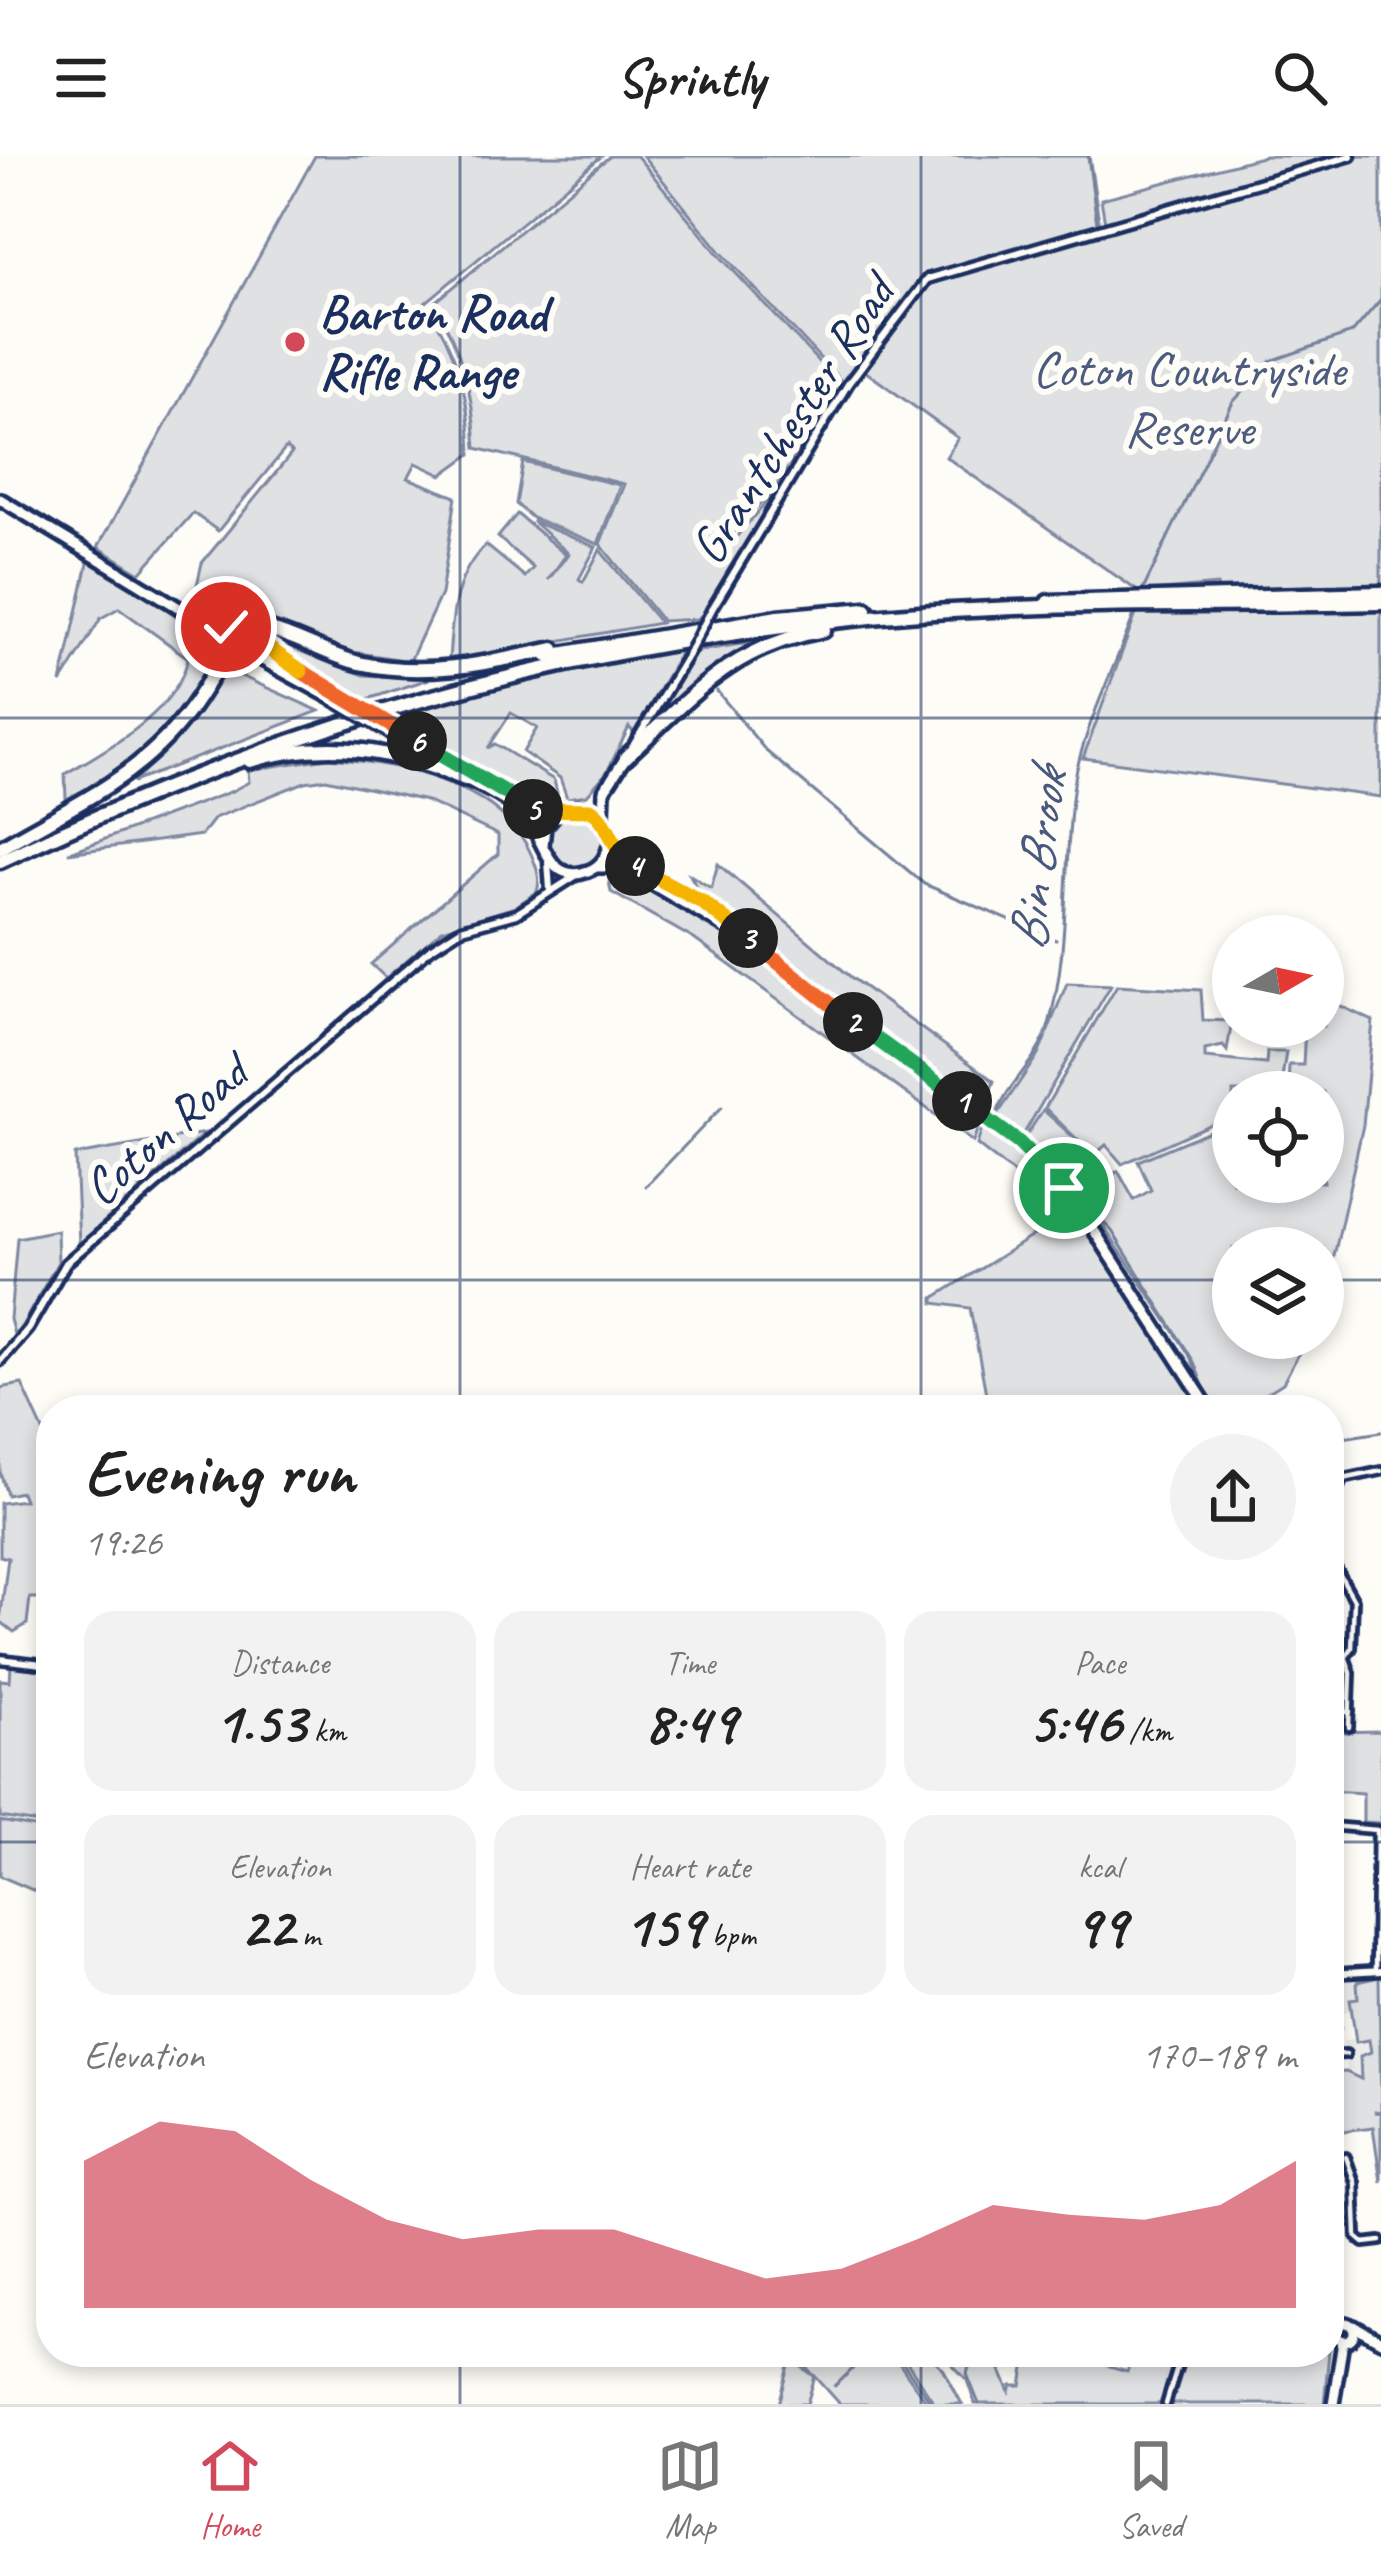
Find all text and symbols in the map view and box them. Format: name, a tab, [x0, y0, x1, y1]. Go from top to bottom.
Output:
text: Sprintly	[617, 44, 764, 112]
icon: menu	[48, 45, 114, 111]
icon: search	[1267, 45, 1333, 111]
street label: Grantchester Road	[675, 258, 912, 576]
place label: Barton Road Rifle Range	[319, 281, 555, 404]
marker: Barton Road Rifle Range	[282, 329, 308, 355]
park label: Coton Countryside Reserve	[1033, 337, 1349, 460]
pin	[175, 576, 277, 678]
icon: check	[193, 594, 259, 660]
pin: 6	[387, 711, 447, 771]
text: 6	[409, 720, 425, 762]
water label: Bin Brook	[992, 756, 1083, 954]
pin: 5	[503, 779, 563, 839]
text: 5	[526, 788, 540, 830]
pin: 4	[605, 836, 665, 896]
text: 4	[628, 845, 642, 887]
pin: 3	[718, 908, 778, 968]
north arrow	[1212, 915, 1344, 1047]
map controls	[1212, 915, 1344, 1359]
text: 3	[741, 917, 755, 959]
pin: 2	[823, 992, 883, 1052]
text: 2	[846, 1001, 860, 1043]
street label: Coton Road	[69, 1036, 266, 1219]
pin: 1	[932, 1071, 992, 1131]
button: locate	[1212, 1071, 1344, 1203]
text: 1	[955, 1080, 969, 1122]
pin	[1013, 1137, 1115, 1239]
icon: arrive	[1031, 1155, 1097, 1221]
button: layers	[1212, 1227, 1344, 1359]
text: Evening run	[84, 1431, 354, 1514]
button: share	[1170, 1434, 1296, 1560]
text: 19:26	[84, 1518, 162, 1567]
text: Distance	[231, 1642, 329, 1684]
text: Time	[665, 1642, 715, 1684]
text: Pace	[1075, 1642, 1125, 1684]
text: 1.53	[214, 1684, 306, 1760]
text: 8:49	[644, 1684, 736, 1760]
text: 5:46	[1028, 1684, 1121, 1760]
text: km	[306, 1710, 346, 1752]
text: /km	[1121, 1710, 1172, 1752]
text: Elevation	[229, 1846, 331, 1888]
text: Heart rate	[630, 1846, 750, 1888]
text: kcal	[1078, 1846, 1122, 1888]
text: 22	[240, 1888, 294, 1964]
text: 159	[624, 1888, 703, 1964]
text: 99	[1074, 1888, 1126, 1964]
text: m	[294, 1914, 320, 1956]
text: bpm	[703, 1914, 756, 1956]
text: Elevation	[84, 2031, 204, 2080]
text: 170–189 m	[1142, 2031, 1296, 2080]
tab: Home	[197, 2433, 263, 2547]
tab: Map	[657, 2433, 723, 2547]
tab: Saved	[1118, 2433, 1184, 2547]

